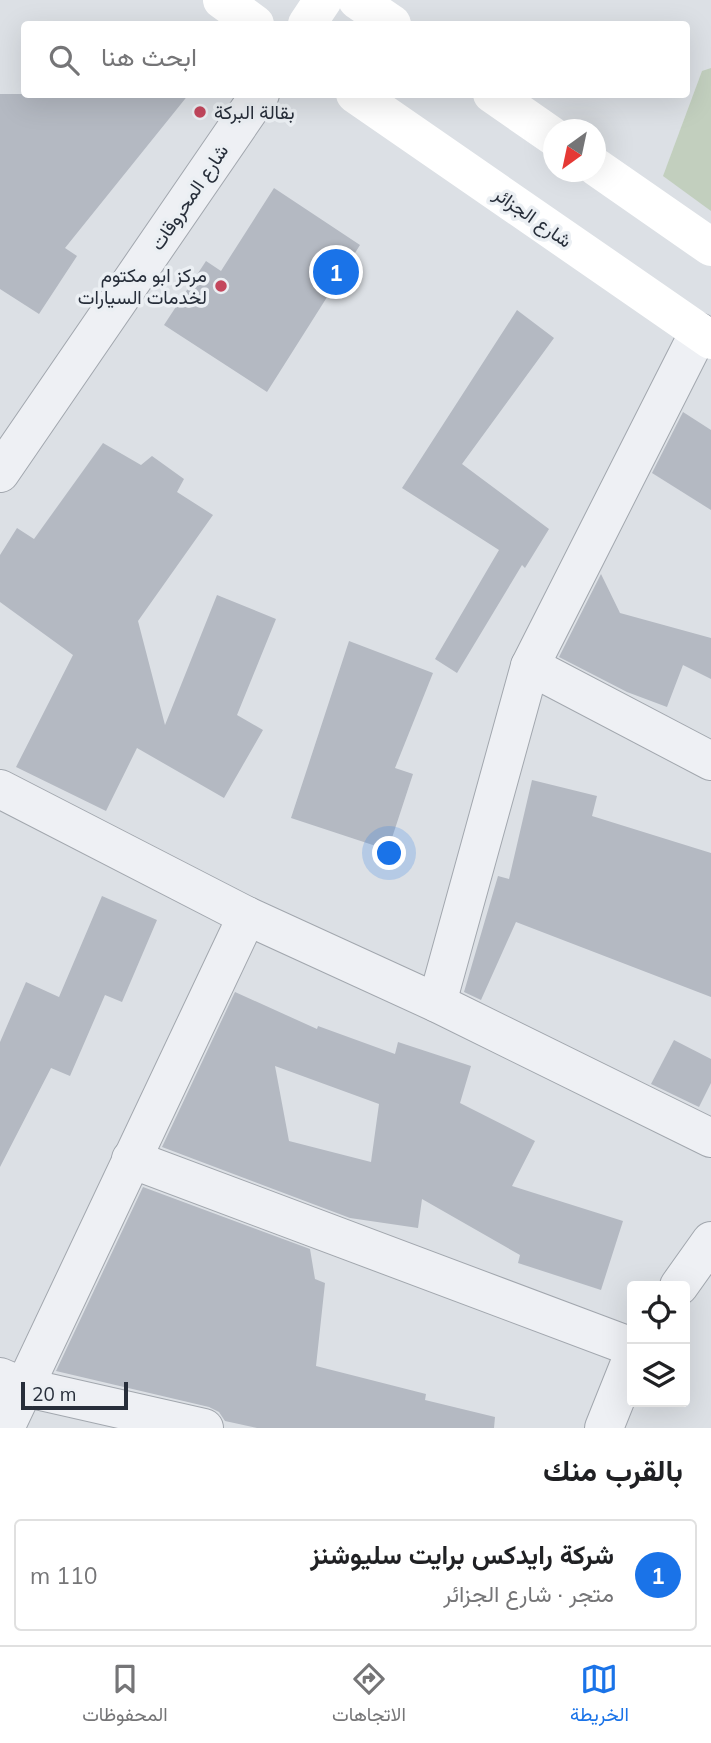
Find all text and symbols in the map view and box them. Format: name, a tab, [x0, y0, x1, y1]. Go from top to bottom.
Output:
search box	[21, 21, 690, 98]
text: ابحث هنا	[101, 40, 197, 73]
icon: search	[45, 41, 83, 79]
place label: بقالة البركة	[214, 100, 295, 124]
marker: بقالة البركة	[192, 104, 208, 120]
north arrow	[543, 119, 606, 182]
street label: شارع المحروقات	[145, 139, 234, 255]
street label: شارع الجزائر	[488, 181, 577, 253]
pin: 1	[313, 246, 359, 298]
place label: مركز ابو مكتوم لخدمات السيارات	[78, 263, 207, 309]
marker: مركز ابو مكتوم لخدمات السيارات	[213, 278, 229, 294]
your location	[372, 836, 406, 870]
map controls	[627, 1281, 690, 1407]
button: locate	[627, 1281, 690, 1344]
button: layers	[627, 1344, 690, 1407]
scale bar	[21, 1379, 128, 1411]
text: 20 m	[32, 1382, 76, 1406]
text: بالقرب منك	[543, 1451, 683, 1489]
text: شركة رايدكس برايت سليوشنز	[310, 1538, 614, 1571]
text: 110 m	[30, 1561, 98, 1590]
text: 1	[651, 1561, 665, 1590]
text: متجر · شارع الجزائر	[443, 1579, 614, 1608]
tab: المحفوظات	[82, 1660, 168, 1731]
tab: الاتجاهات	[332, 1660, 406, 1731]
tab: الخريطة	[570, 1660, 629, 1731]

